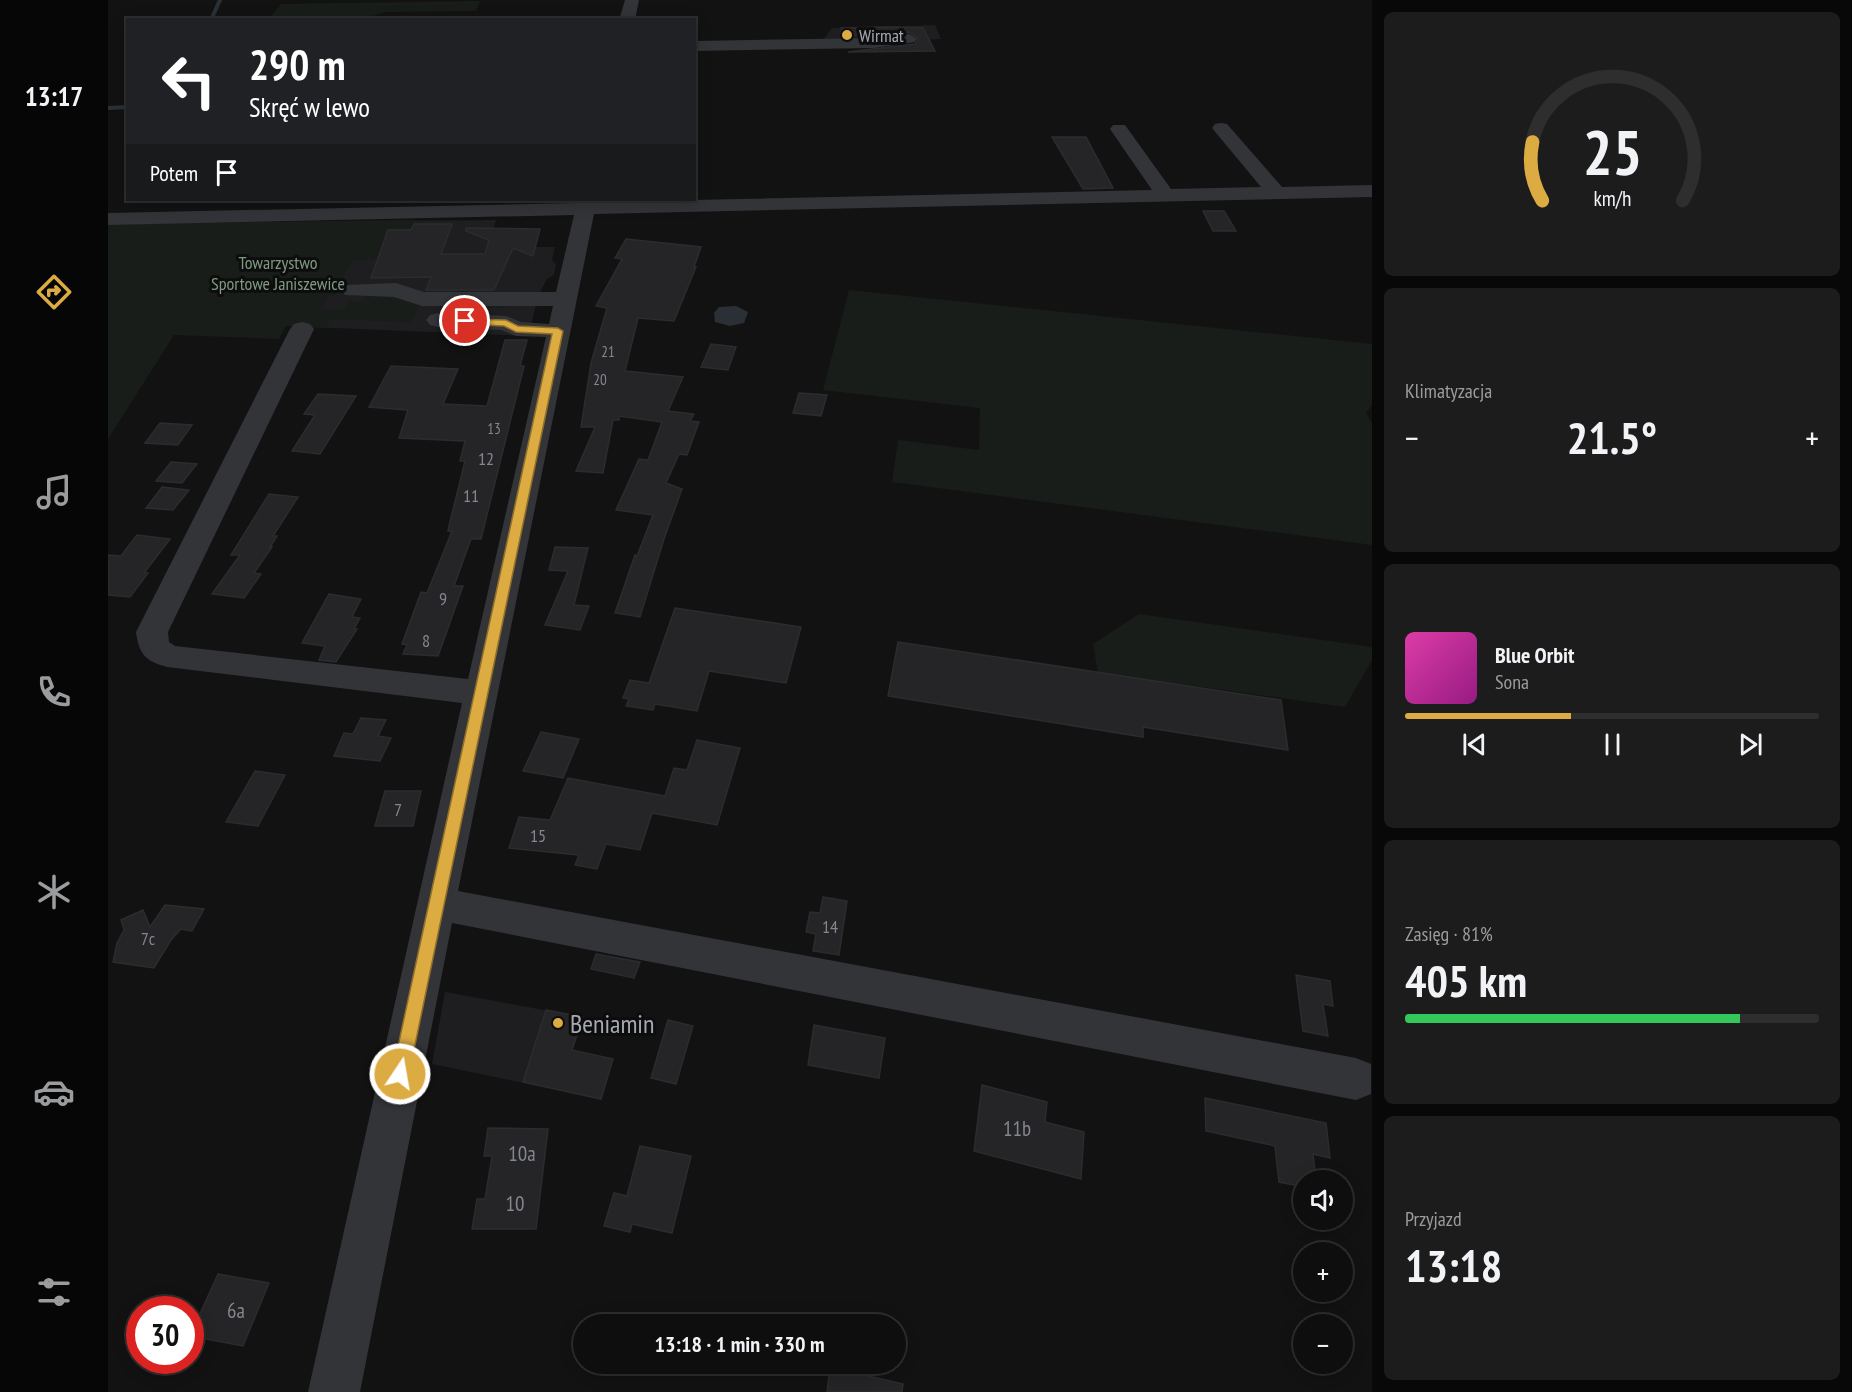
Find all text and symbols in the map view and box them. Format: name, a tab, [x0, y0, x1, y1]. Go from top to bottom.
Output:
place label: Wirmat	[859, 24, 904, 47]
marker: Wirmat	[840, 28, 854, 42]
text: 290 m	[249, 37, 346, 92]
icon: left	[150, 42, 228, 120]
text: 13:17	[25, 79, 83, 113]
text: Skręć w lewo	[249, 90, 370, 124]
text: 25	[1582, 111, 1642, 192]
icon: arrive	[210, 156, 243, 189]
text: Potem	[150, 159, 198, 187]
text: km/h	[1593, 184, 1631, 212]
park label: Towarzystwo Sportowe Janiszewice	[211, 251, 345, 295]
icon: directions	[33, 271, 75, 313]
pin	[439, 295, 490, 346]
icon: arrive	[448, 304, 481, 337]
house number: 21	[601, 342, 615, 361]
house number: 20	[593, 370, 607, 389]
text: Klimatyzacja	[1405, 378, 1492, 404]
text: 21.5°	[1567, 408, 1657, 466]
text: −	[1405, 416, 1419, 459]
text: +	[1805, 416, 1819, 459]
house number: 13	[487, 419, 501, 438]
house number: 12	[478, 447, 494, 470]
icon: music	[33, 471, 75, 513]
house number: 11	[463, 484, 479, 507]
house number: 9	[439, 587, 447, 610]
house number: 8	[422, 629, 430, 652]
text: Blue Orbit	[1495, 641, 1574, 669]
text: Sona	[1495, 669, 1529, 695]
icon: phone	[33, 671, 75, 713]
icon: previous	[1458, 728, 1491, 761]
icon: pause	[1596, 728, 1629, 761]
icon: next	[1734, 728, 1767, 761]
house number: 7	[394, 798, 402, 821]
house number: 15	[530, 824, 546, 847]
icon: climate	[33, 871, 75, 913]
house number: 14	[822, 915, 838, 938]
text: Zasięg · 81%	[1405, 921, 1493, 947]
house number: 7c	[141, 927, 156, 950]
text: 405 km	[1405, 951, 1527, 1009]
place label: Beniamin	[570, 1007, 654, 1040]
marker: Beniamin	[551, 1016, 565, 1030]
position arrow	[368, 1042, 432, 1106]
icon: car	[33, 1071, 75, 1113]
house number: 11b	[1003, 1115, 1031, 1142]
house number: 10a	[508, 1140, 536, 1167]
map controls	[1293, 1170, 1353, 1374]
button: sound	[1293, 1170, 1353, 1230]
house number: 10	[506, 1190, 524, 1217]
text: Przyjazd	[1405, 1206, 1462, 1232]
text: 13:18	[1405, 1236, 1502, 1294]
button: +	[1293, 1242, 1353, 1302]
icon: filters	[33, 1271, 75, 1313]
speed limit sign: 30	[126, 1296, 204, 1374]
house number: 6a	[227, 1297, 245, 1324]
button: −	[1293, 1314, 1353, 1374]
text: 13:18 · 1 min · 330 m	[654, 1330, 825, 1358]

